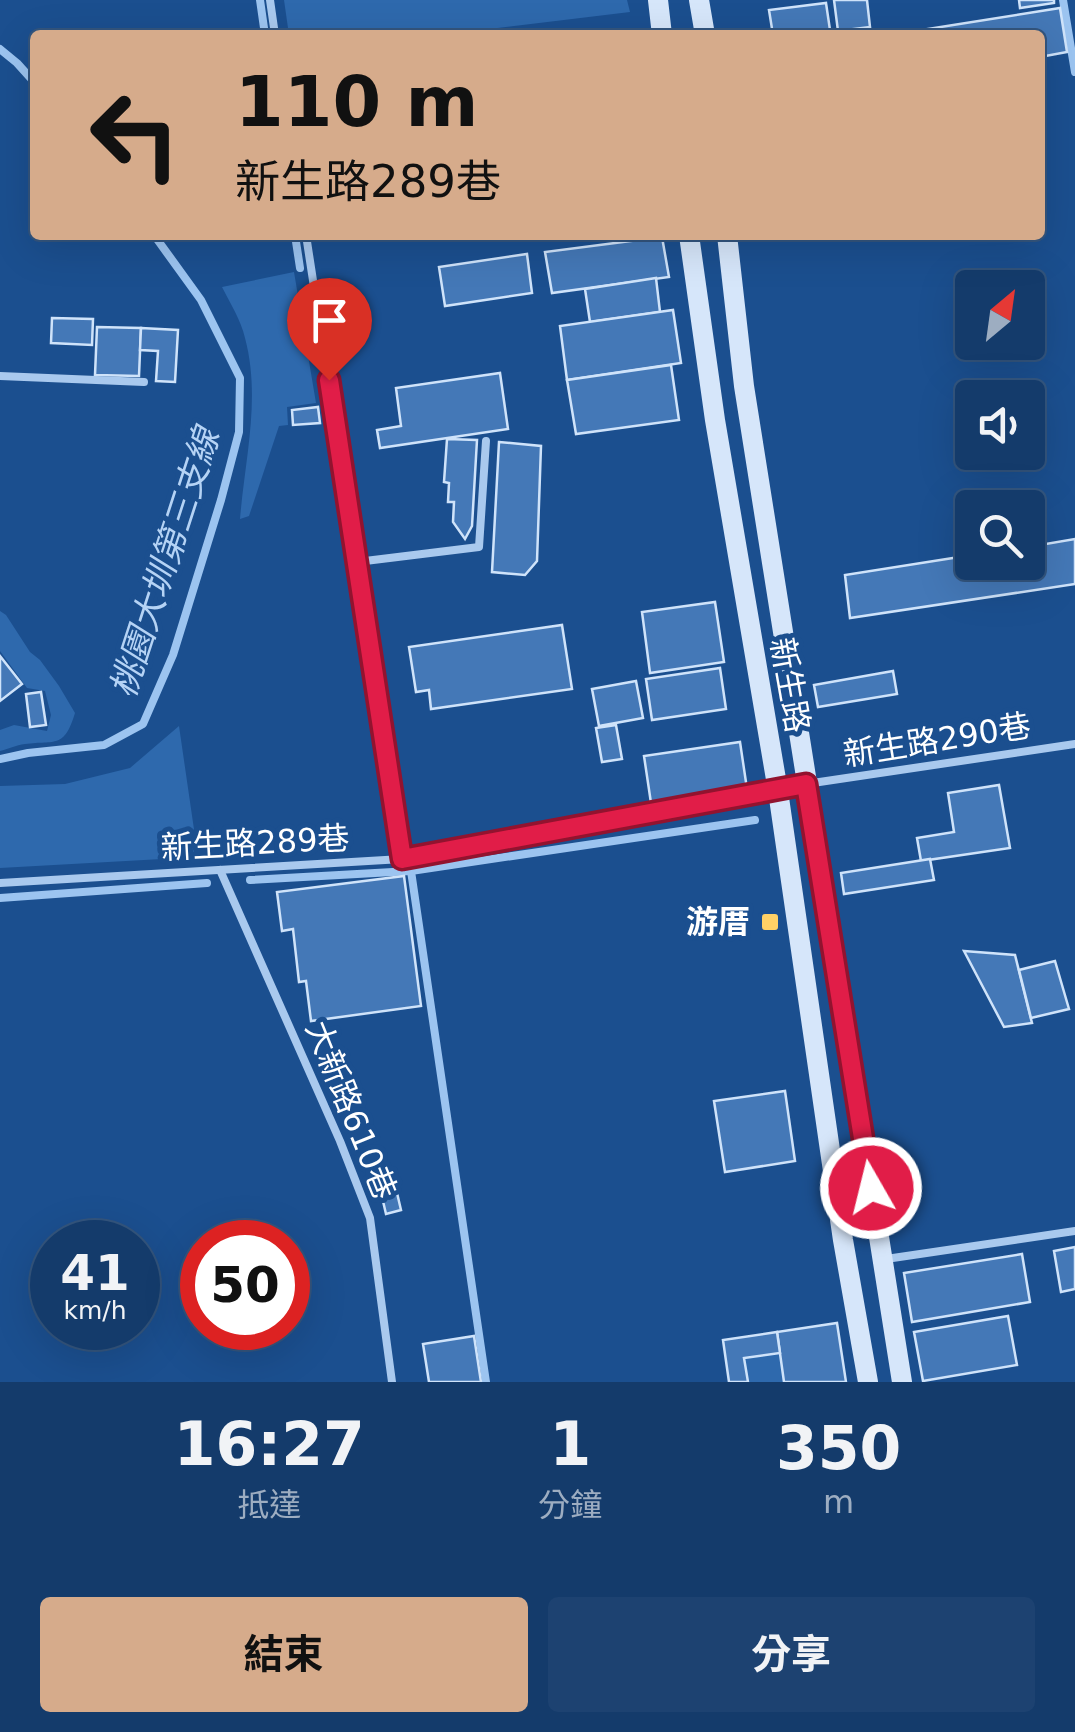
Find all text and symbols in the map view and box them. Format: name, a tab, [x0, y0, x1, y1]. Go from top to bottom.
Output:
text: 110 m	[235, 61, 478, 143]
icon: left	[70, 70, 200, 200]
text: 新生路289巷	[235, 155, 501, 208]
north arrow	[955, 270, 1045, 360]
map controls	[955, 270, 1045, 580]
pin	[287, 278, 372, 381]
icon: arrive	[302, 293, 357, 348]
button: sound	[955, 380, 1045, 470]
water label: 桃園大圳第三支線	[103, 420, 229, 702]
button: search	[955, 490, 1045, 580]
street label: 新生路	[763, 634, 817, 736]
street label: 新生路290巷	[841, 706, 1033, 774]
street label: 新生路289巷	[160, 819, 350, 867]
place label: 游厝	[686, 903, 750, 941]
marker: 游厝	[759, 911, 781, 933]
street label: 大新路610巷	[298, 1015, 404, 1205]
position arrow	[819, 1136, 923, 1240]
speed limit sign: 50	[180, 1220, 310, 1350]
text: 41	[60, 1244, 130, 1302]
text: km/h	[63, 1296, 127, 1325]
text: 16:27	[174, 1409, 365, 1479]
text: 1	[549, 1409, 591, 1479]
text: 350	[776, 1413, 901, 1483]
text: m	[823, 1483, 854, 1521]
text: 抵達	[237, 1486, 301, 1524]
text: 分鐘	[538, 1486, 602, 1524]
button: 結束	[40, 1597, 528, 1712]
button: 分享	[548, 1597, 1035, 1712]

